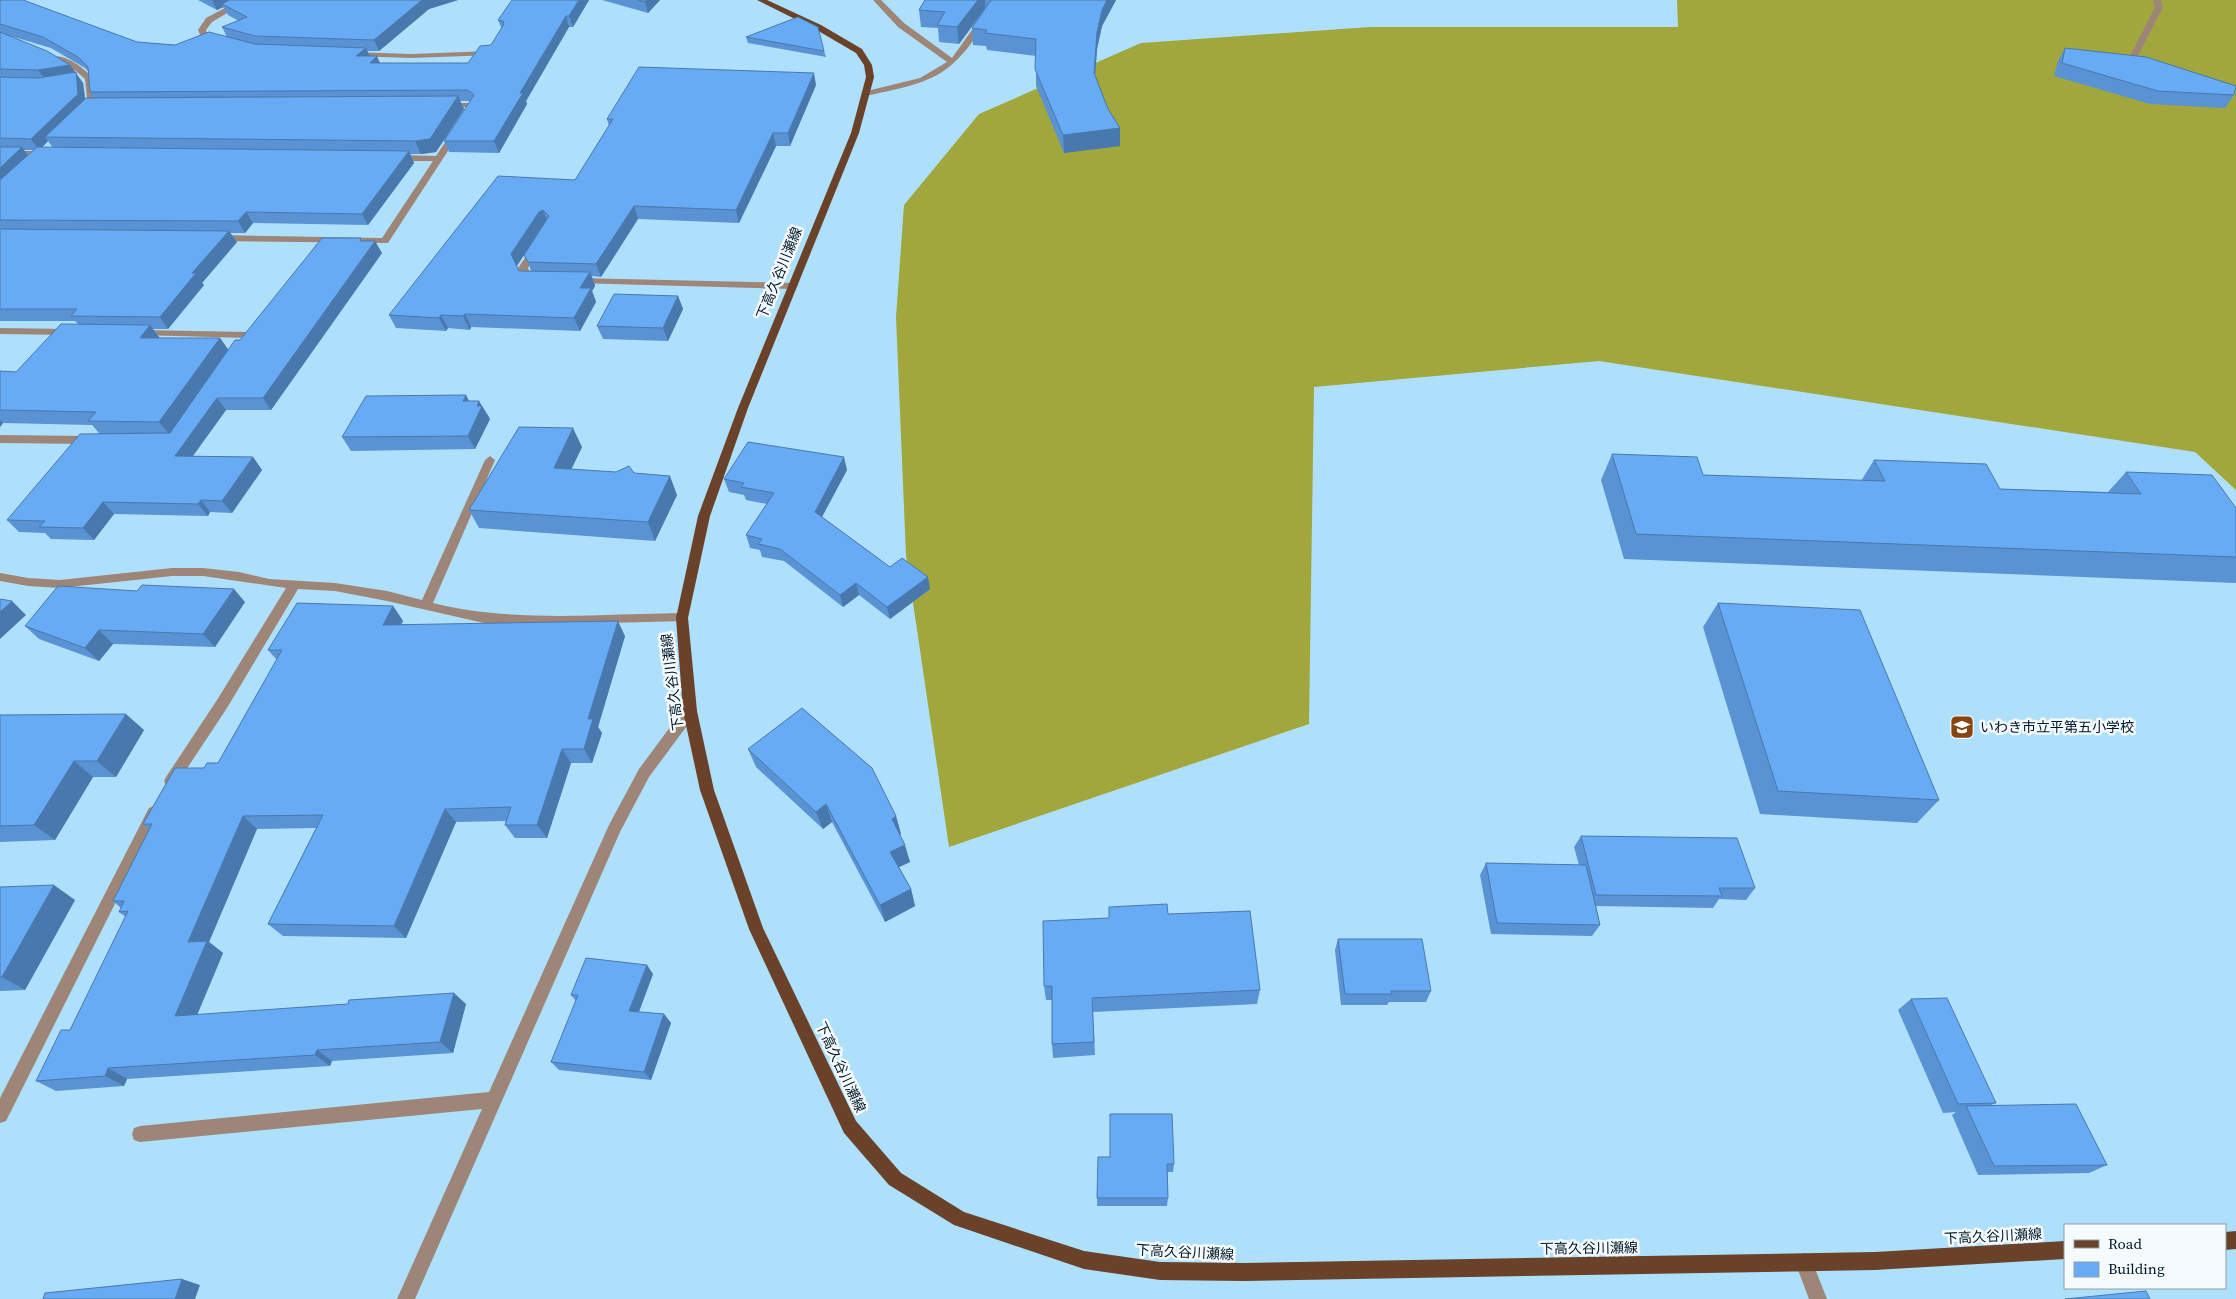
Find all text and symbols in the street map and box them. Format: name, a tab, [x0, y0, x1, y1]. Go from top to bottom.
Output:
street label: 下高久谷川瀬線	[751, 224, 807, 322]
street label: 下高久谷川瀬線	[656, 632, 688, 732]
school or university icon: いわき市立平第五小学校	[1949, 714, 1975, 740]
place label: いわき市立平第五小学校	[1980, 717, 2134, 737]
street label: 下高久谷川瀬線	[811, 1018, 871, 1116]
street label: 下高久谷川瀬線	[1944, 1223, 2042, 1249]
legend	[2064, 1224, 2226, 1289]
text: Road	[2108, 1233, 2142, 1254]
street label: 下高久谷川瀬線	[1540, 1237, 1638, 1259]
street label: 下高久谷川瀬線	[1136, 1239, 1234, 1265]
text: Building	[2108, 1258, 2165, 1279]

